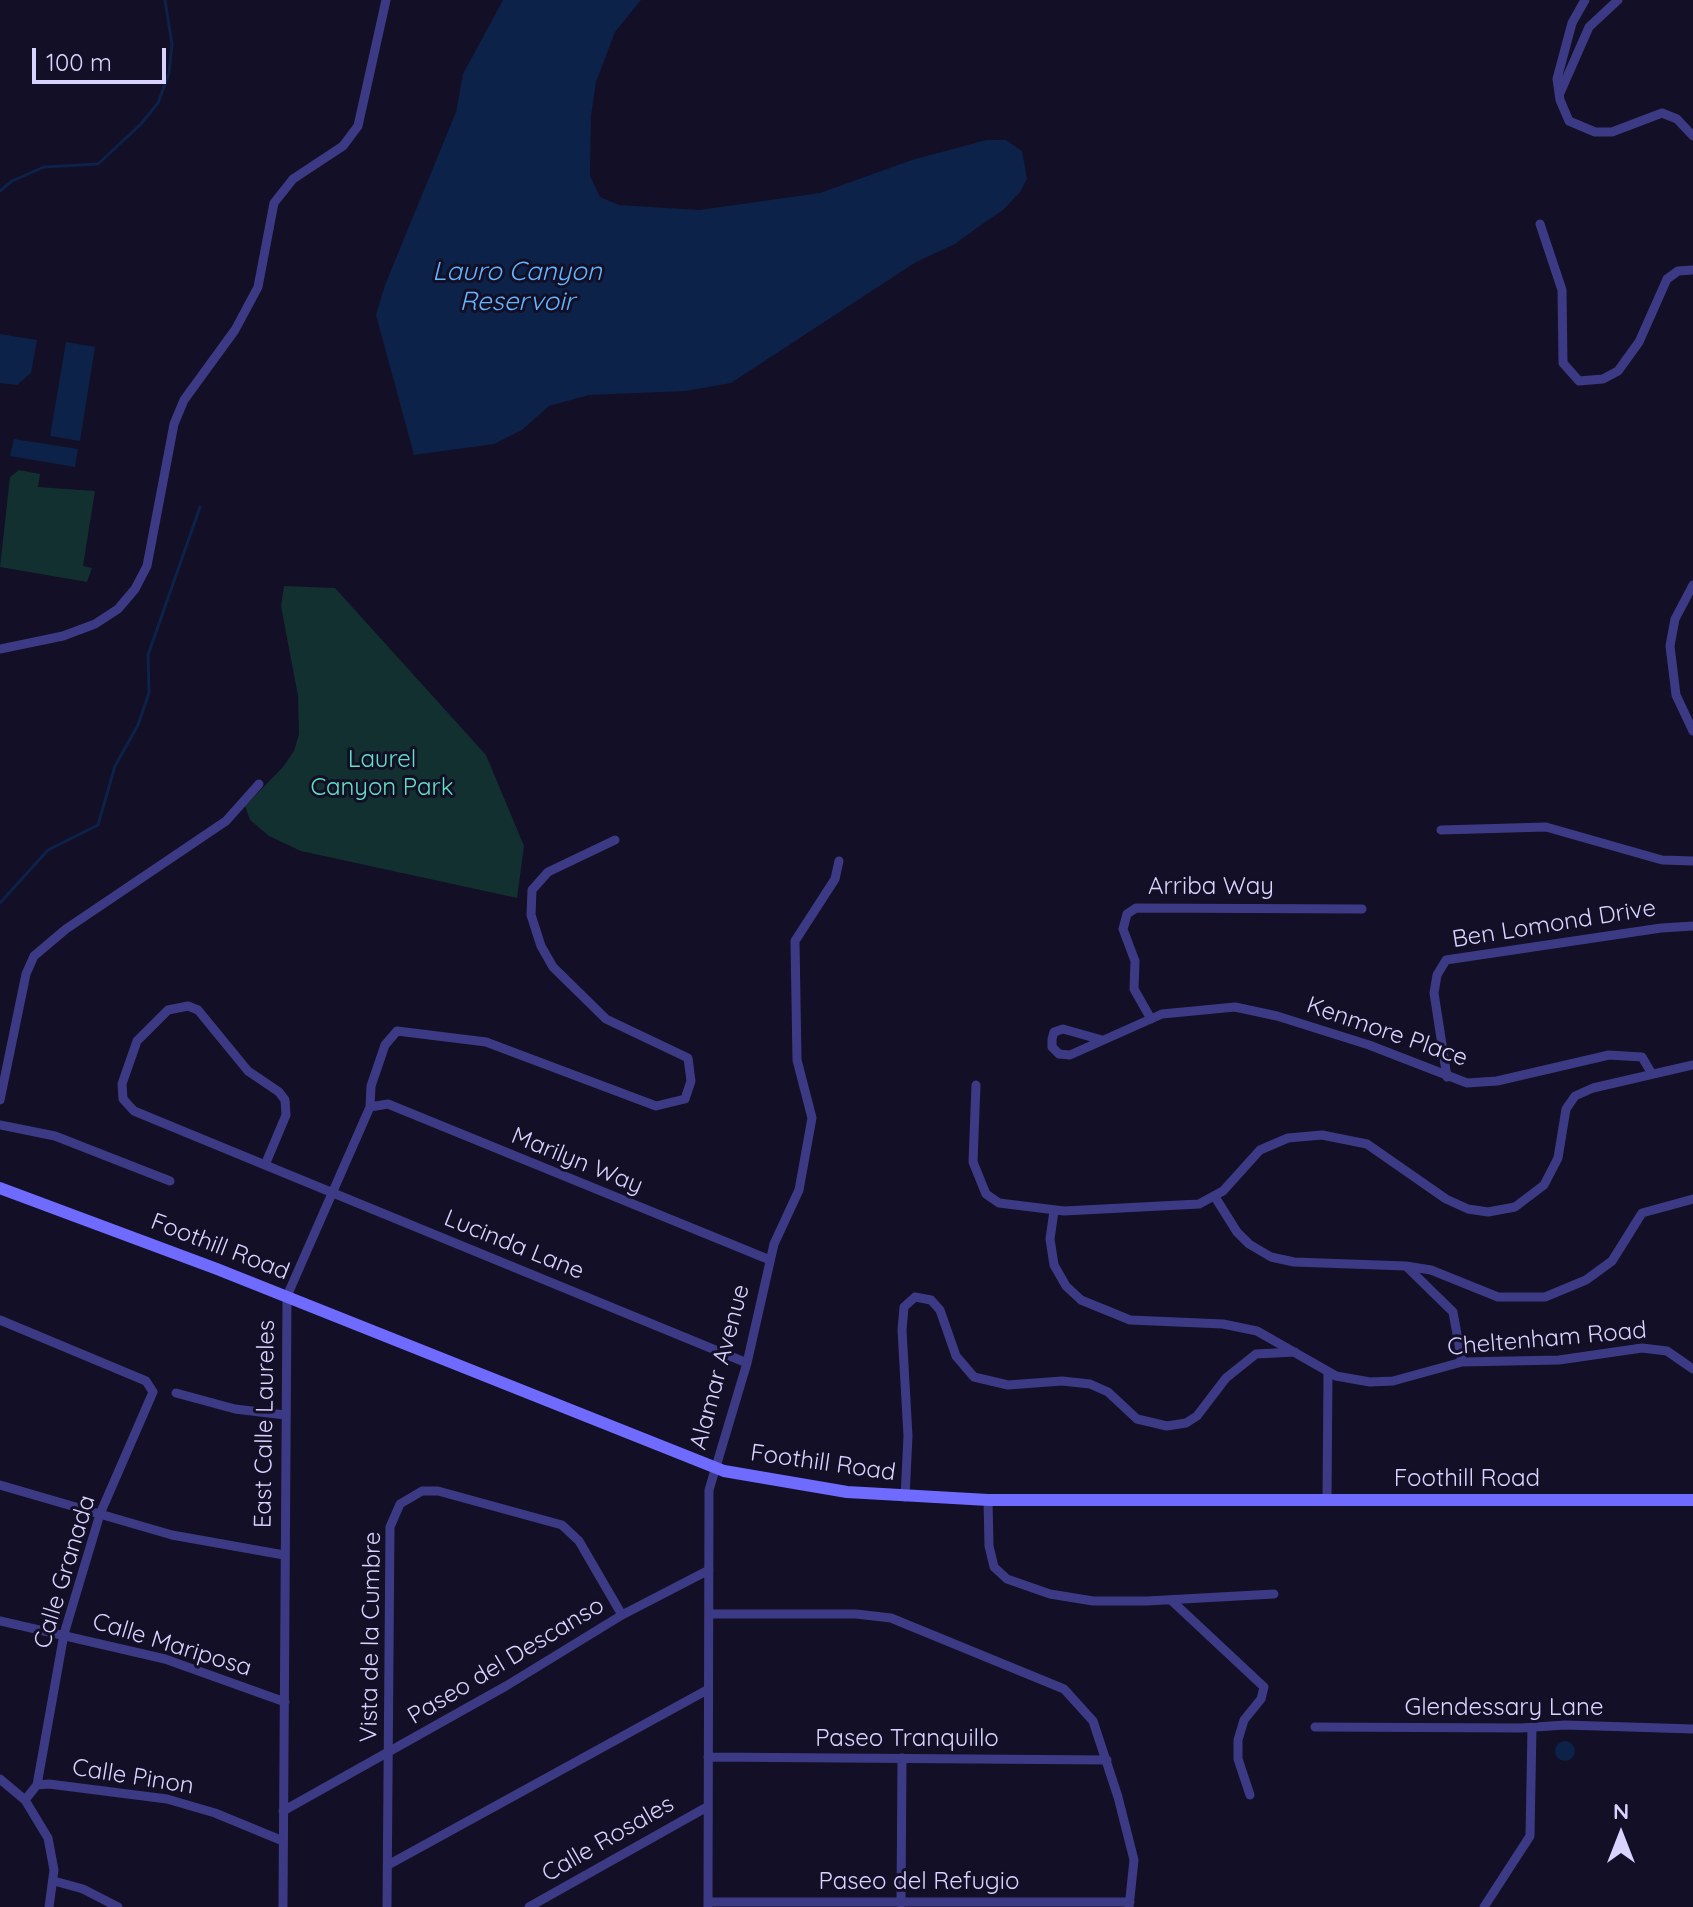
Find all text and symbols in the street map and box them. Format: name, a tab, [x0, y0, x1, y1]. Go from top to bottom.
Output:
scale bar	[36, 32, 170, 82]
text: 100 m	[46, 47, 112, 77]
water label: Lauro Canyon Reservoir	[432, 256, 602, 318]
park label: Laurel Canyon Park	[310, 746, 454, 802]
street label: Arriba Way	[1148, 873, 1274, 901]
street label: Ben Lomond Drive	[1450, 894, 1658, 954]
street label: Kenmore Place	[1303, 991, 1471, 1073]
street label: Marilyn Way	[507, 1122, 647, 1200]
street label: Lucinda Lane	[440, 1204, 588, 1286]
street label: Foothill Road	[147, 1207, 293, 1287]
street label: Alamar Avenue	[684, 1281, 756, 1453]
street label: Cheltenham Road	[1446, 1316, 1648, 1362]
street label: East Calle Laureles	[249, 1320, 281, 1528]
street label: Foothill Road	[749, 1439, 897, 1487]
street label: Foothill Road	[1394, 1465, 1540, 1493]
street label: Calle Granada	[28, 1492, 102, 1652]
street label: Vista de la Cumbre	[355, 1531, 387, 1743]
street label: Paseo del Descanso	[403, 1591, 609, 1731]
street label: Calle Mariposa	[89, 1607, 255, 1683]
street label: Glendessary Lane	[1405, 1694, 1603, 1722]
street label: Paseo Tranquillo	[815, 1725, 999, 1753]
street label: Calle Pinon	[70, 1753, 196, 1801]
street label: Calle Rosales	[537, 1790, 679, 1888]
north arrow	[1581, 1795, 1661, 1875]
text: N	[1613, 1797, 1629, 1825]
street label: Paseo del Refugio	[819, 1868, 1019, 1896]

